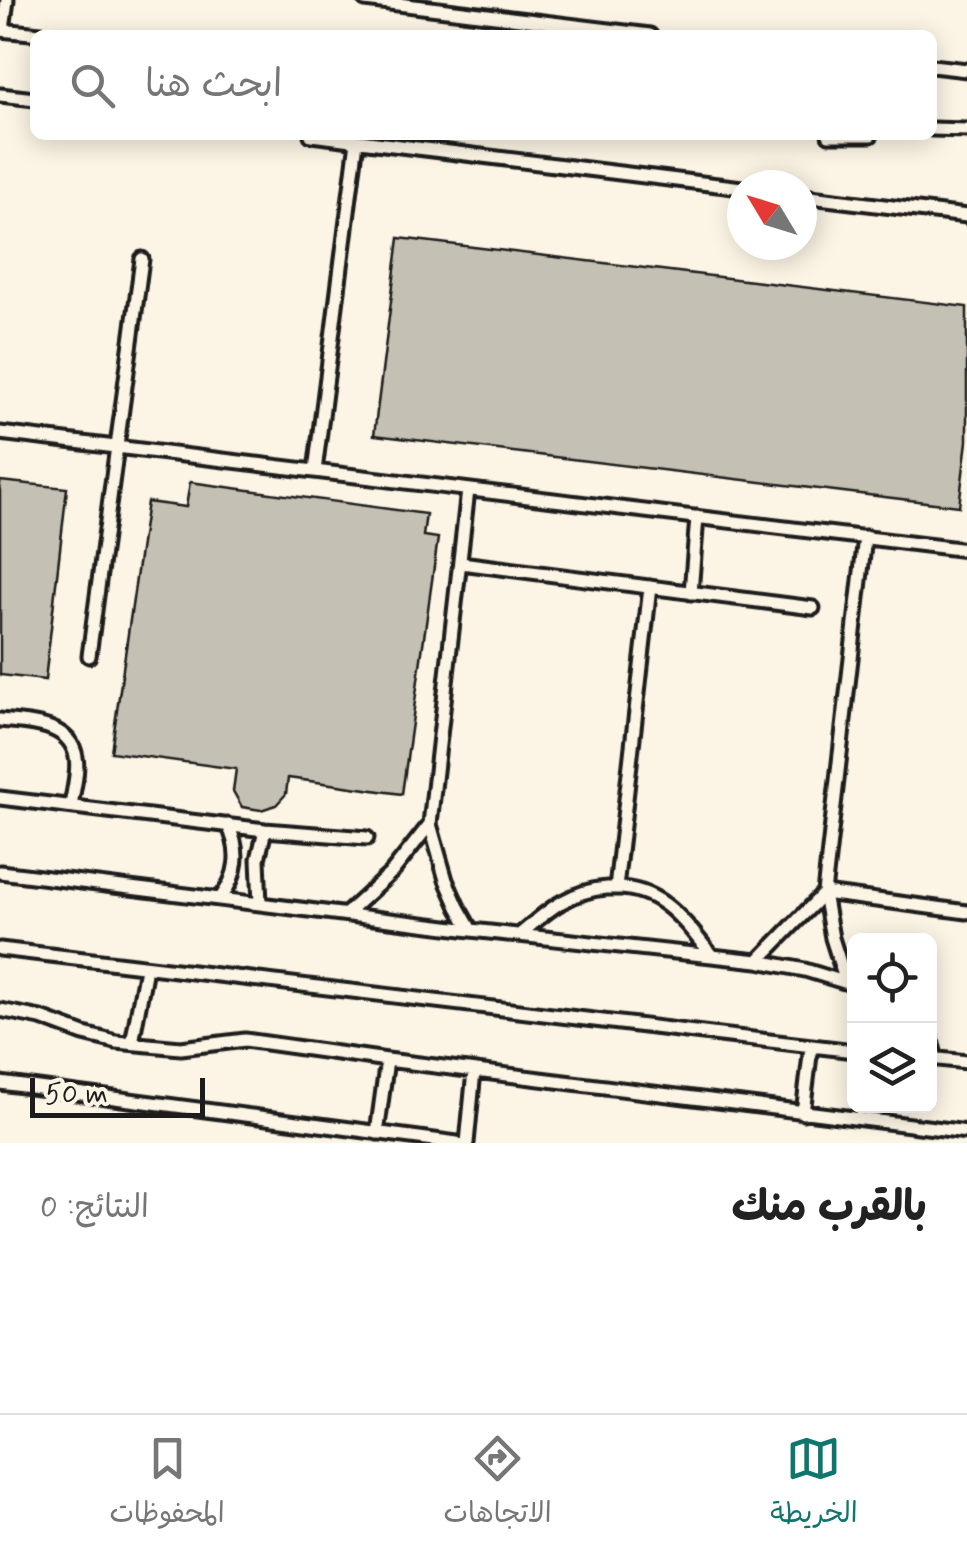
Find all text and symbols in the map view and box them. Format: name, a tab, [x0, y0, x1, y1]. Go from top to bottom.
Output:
search box	[30, 30, 937, 140]
icon: search	[65, 58, 120, 113]
text: ابحث هنا	[145, 61, 282, 110]
north arrow	[727, 170, 817, 260]
map controls	[847, 933, 937, 1113]
button: locate	[847, 933, 937, 1023]
button: layers	[847, 1023, 937, 1113]
scale bar	[30, 1073, 205, 1118]
text: 50 m	[45, 1077, 108, 1114]
text: بالقرب منك	[731, 1181, 927, 1236]
text: النتائج: 0	[40, 1187, 149, 1229]
tab: المحفوظات	[109, 1431, 225, 1537]
tab: الاتجاهات	[443, 1431, 552, 1537]
tab: الخريطة	[770, 1431, 858, 1537]

